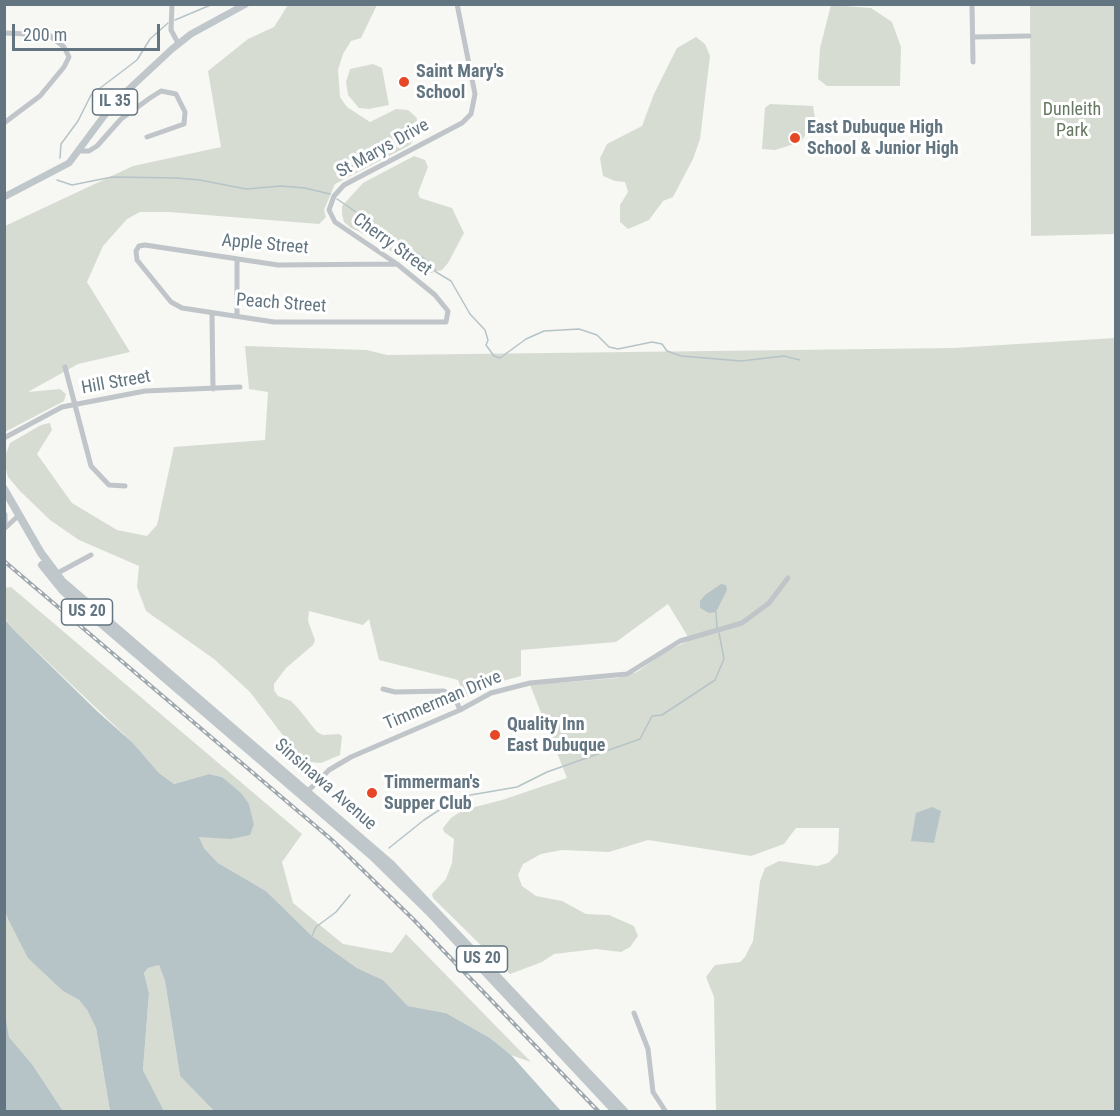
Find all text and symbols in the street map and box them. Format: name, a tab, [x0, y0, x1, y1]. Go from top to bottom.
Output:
scale bar	[15, 12, 164, 50]
text: 200 m	[23, 24, 67, 45]
place label: Saint Mary's School	[416, 61, 504, 104]
marker: Saint Mary's School	[397, 75, 411, 89]
road number: IL 35	[92, 89, 138, 115]
park label: Dunleith Park	[1043, 99, 1101, 142]
street label: St Marys Drive	[333, 115, 433, 183]
place label: East Dubuque High School & Junior High	[807, 117, 959, 160]
marker: East Dubuque High School & Junior High	[788, 131, 802, 145]
street label: Cherry Street	[348, 209, 436, 281]
street label: Apple Street	[221, 230, 309, 260]
street label: Peach Street	[235, 290, 327, 318]
street label: Hill Street	[80, 366, 152, 400]
road number: US 20	[62, 599, 112, 625]
street label: Timmerman Drive	[381, 667, 505, 735]
place label: Quality Inn East Dubuque	[507, 714, 605, 756]
marker: Quality Inn East Dubuque	[488, 728, 502, 742]
street label: Sinsinawa Avenue	[270, 735, 380, 835]
place label: Timmerman's Supper Club	[384, 772, 480, 814]
marker: Timmerman's Supper Club	[365, 786, 379, 800]
road number: US 20	[456, 946, 508, 972]

